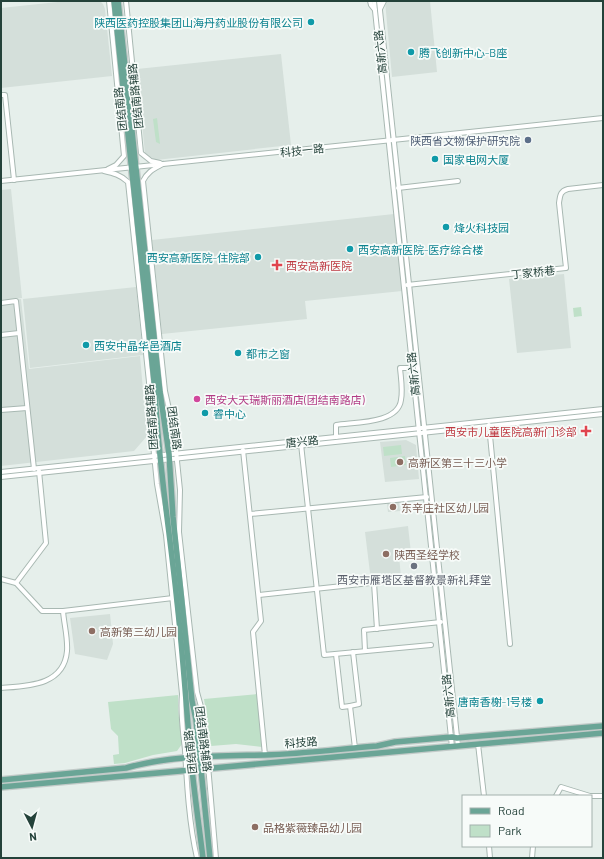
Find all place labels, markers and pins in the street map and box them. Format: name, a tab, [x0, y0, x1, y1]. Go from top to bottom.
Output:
place label: 陕西医药控股集团山海丹药业股份有限公司	[94, 16, 303, 29]
marker: 陕西医药控股集团山海丹药业股份有限公司	[306, 17, 316, 27]
place label: 腾飞创新中心-B座	[419, 46, 507, 59]
marker: 腾飞创新中心-B座	[406, 47, 416, 57]
place label: 陕西省文物保护研究院	[410, 134, 520, 147]
marker: 陕西省文物保护研究院	[523, 135, 533, 145]
place label: 国家电网大厦	[443, 153, 509, 166]
marker: 国家电网大厦	[430, 154, 440, 164]
place label: 烽火科技园	[454, 221, 509, 234]
marker: 烽火科技园	[441, 222, 451, 232]
place label: 西安高新医院-医疗综合楼	[358, 243, 483, 256]
marker: 西安高新医院-医疗综合楼	[345, 244, 355, 254]
place label: 西安高新医院-住院部	[147, 251, 250, 264]
marker: 西安高新医院-住院部	[253, 252, 263, 262]
marker: 西安高新医院	[271, 259, 283, 271]
place label: 西安高新医院	[286, 259, 352, 272]
place label: 西安中晶华邑酒店	[94, 339, 182, 352]
marker: 西安中晶华邑酒店	[81, 340, 91, 350]
place label: 都市之窗	[246, 347, 290, 360]
marker: 都市之窗	[233, 348, 243, 358]
place label: 西安大天瑞斯丽酒店(团结南路店)	[205, 393, 365, 406]
marker: 西安大天瑞斯丽酒店(团结南路店)	[192, 394, 202, 404]
place label: 睿中心	[213, 407, 246, 420]
marker: 睿中心	[200, 408, 210, 418]
place label: 西安市儿童医院高新门诊部	[445, 425, 577, 438]
marker: 西安市儿童医院高新门诊部	[580, 425, 592, 437]
place label: 高新区第三十三小学	[408, 456, 507, 469]
marker: 高新区第三十三小学	[395, 457, 405, 467]
place label: 东辛庄社区幼儿园	[401, 501, 489, 514]
marker: 东辛庄社区幼儿园	[388, 502, 398, 512]
place label: 陕西圣经学校	[394, 548, 460, 561]
marker: 陕西圣经学校	[381, 549, 391, 559]
marker: 西安市雁塔区基督教景新礼拜堂	[409, 561, 419, 571]
place label: 西安市雁塔区基督教景新礼拜堂	[337, 573, 491, 586]
place label: 高新第三幼儿园	[100, 625, 177, 638]
marker: 高新第三幼儿园	[87, 626, 97, 636]
place label: 唐南香榭-1号楼	[458, 695, 532, 708]
marker: 唐南香榭-1号楼	[535, 696, 545, 706]
place label: 品格紫薇臻品幼儿园	[263, 821, 362, 834]
marker: 品格紫薇臻品幼儿园	[250, 822, 260, 832]

